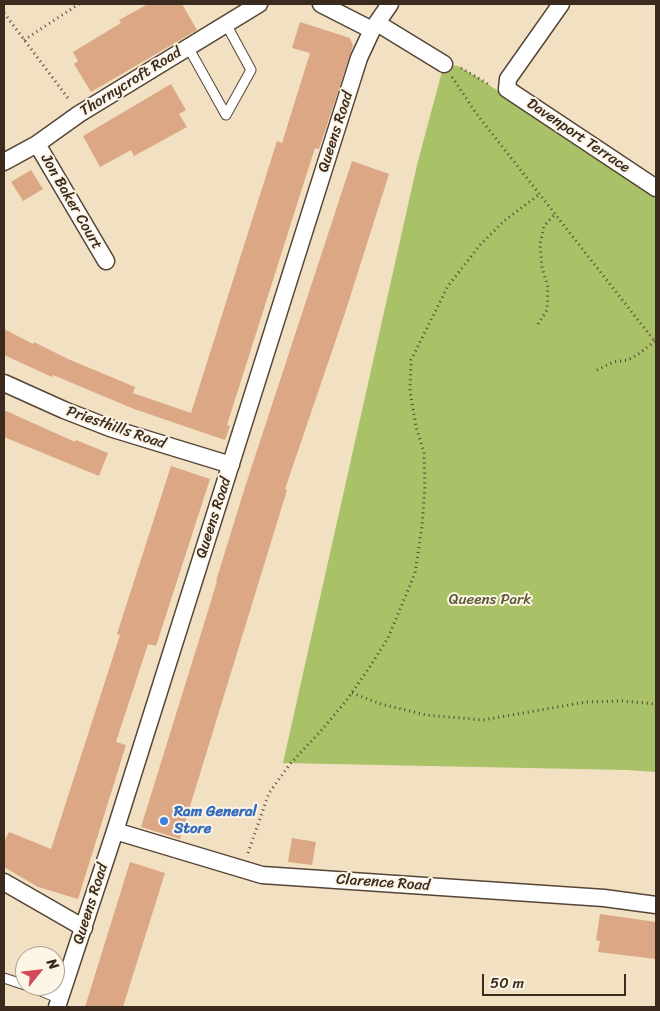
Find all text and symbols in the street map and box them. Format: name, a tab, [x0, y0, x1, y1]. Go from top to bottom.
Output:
street label: Thornycroft Road	[77, 44, 185, 120]
street label: Queens Road	[315, 89, 357, 175]
street label: Davenport Terrace	[523, 95, 633, 177]
street label: Jon Baker Court	[36, 151, 106, 253]
street label: Priesthills Road	[64, 403, 168, 453]
street label: Queens Road	[193, 475, 235, 561]
park label: Queens Park	[449, 591, 531, 609]
place label: Ram General Store	[174, 803, 257, 838]
marker: Ram General Store	[158, 815, 170, 827]
street label: Queens Road	[70, 861, 112, 947]
street label: Clarence Road	[336, 871, 430, 895]
north arrow	[15, 946, 65, 996]
text: N	[39, 954, 66, 974]
scale bar	[485, 964, 629, 996]
text: 50 m	[490, 970, 524, 996]

